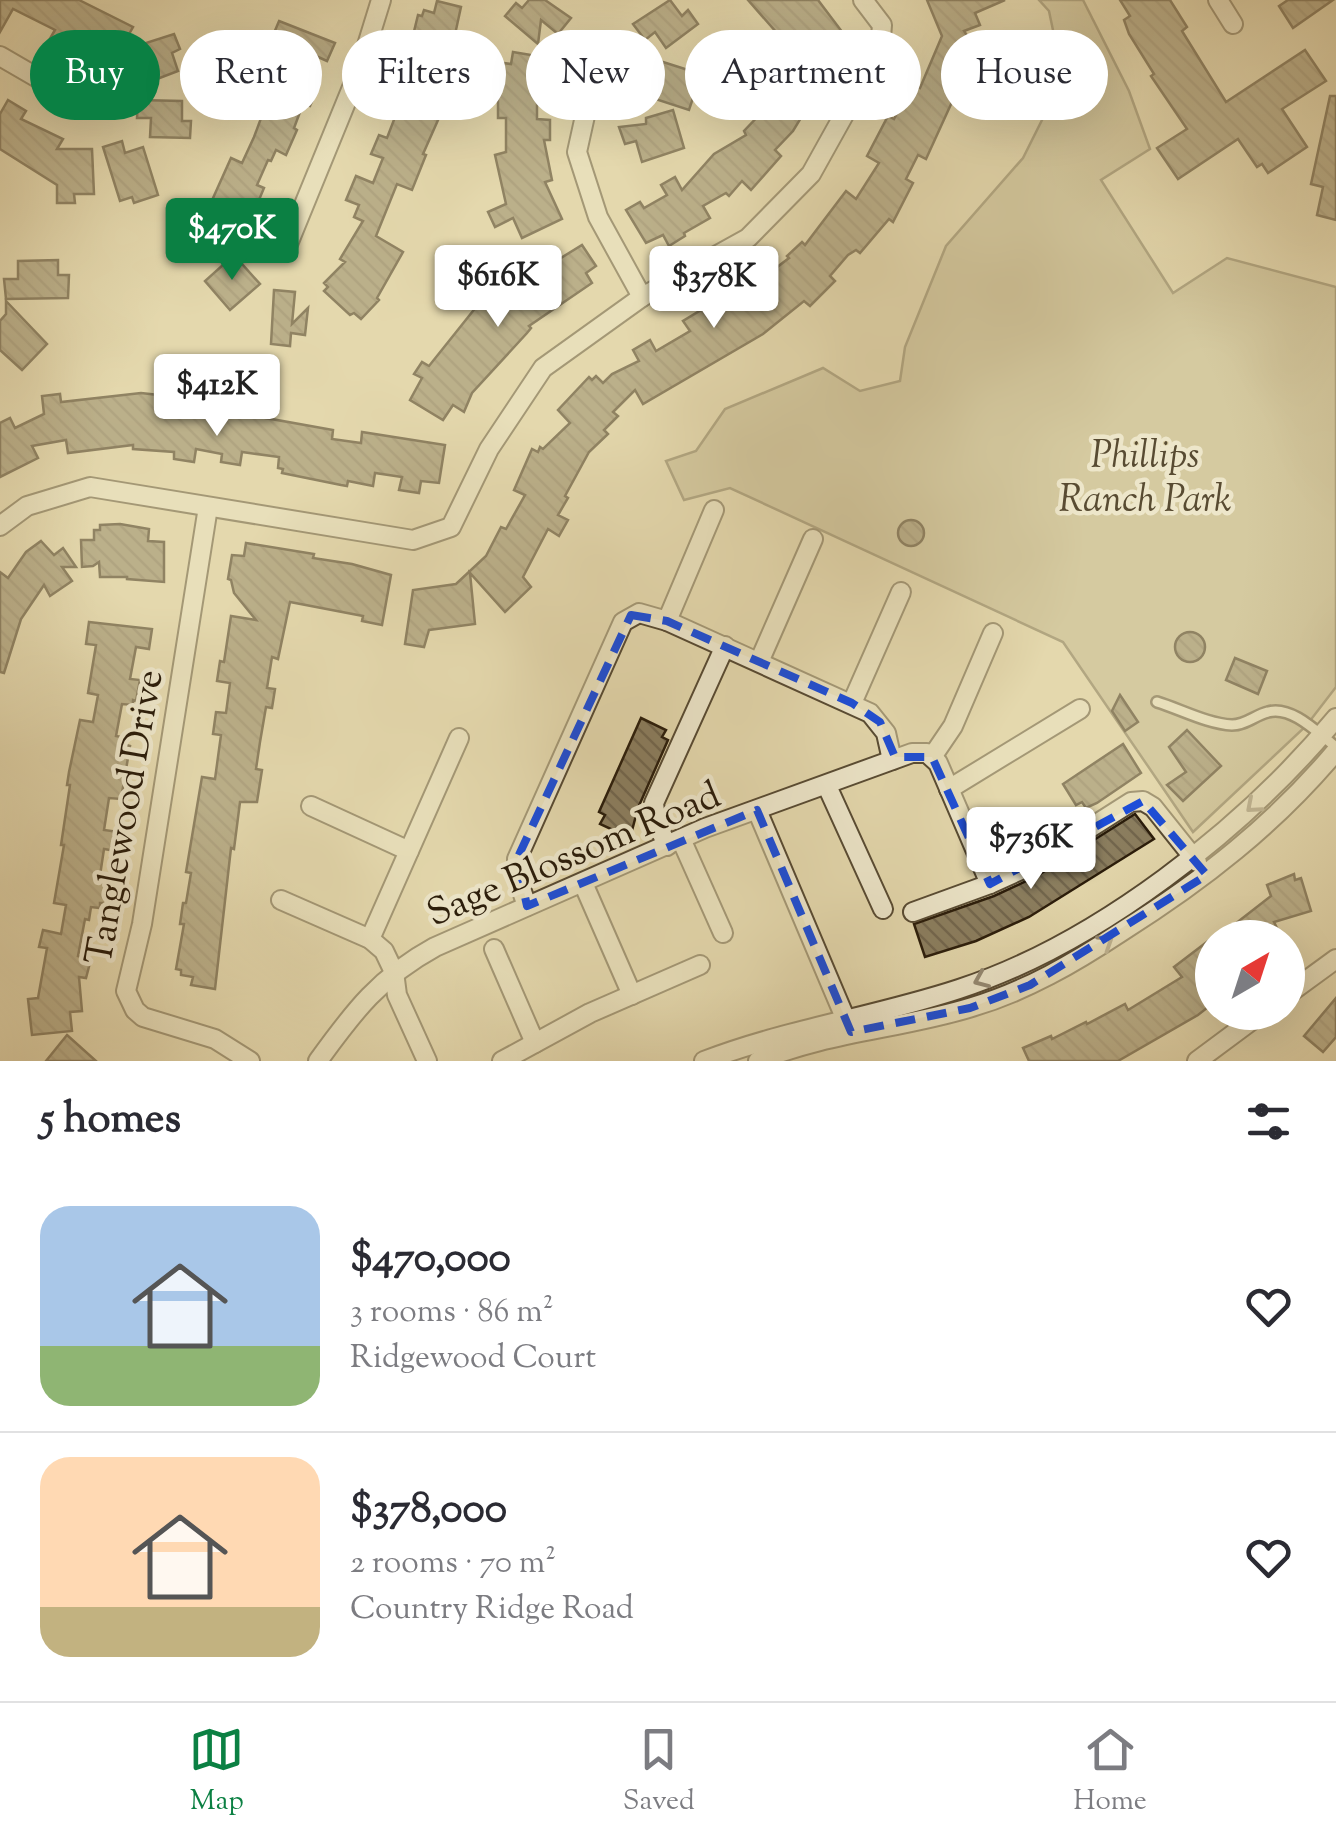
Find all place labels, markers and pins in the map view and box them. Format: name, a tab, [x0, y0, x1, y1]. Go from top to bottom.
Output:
pin: $470K	[162, 198, 302, 283]
pin: $616K	[428, 245, 568, 330]
pin: $378K	[644, 246, 784, 331]
pin: $412K	[147, 354, 287, 439]
pin: $736K	[961, 807, 1101, 892]

